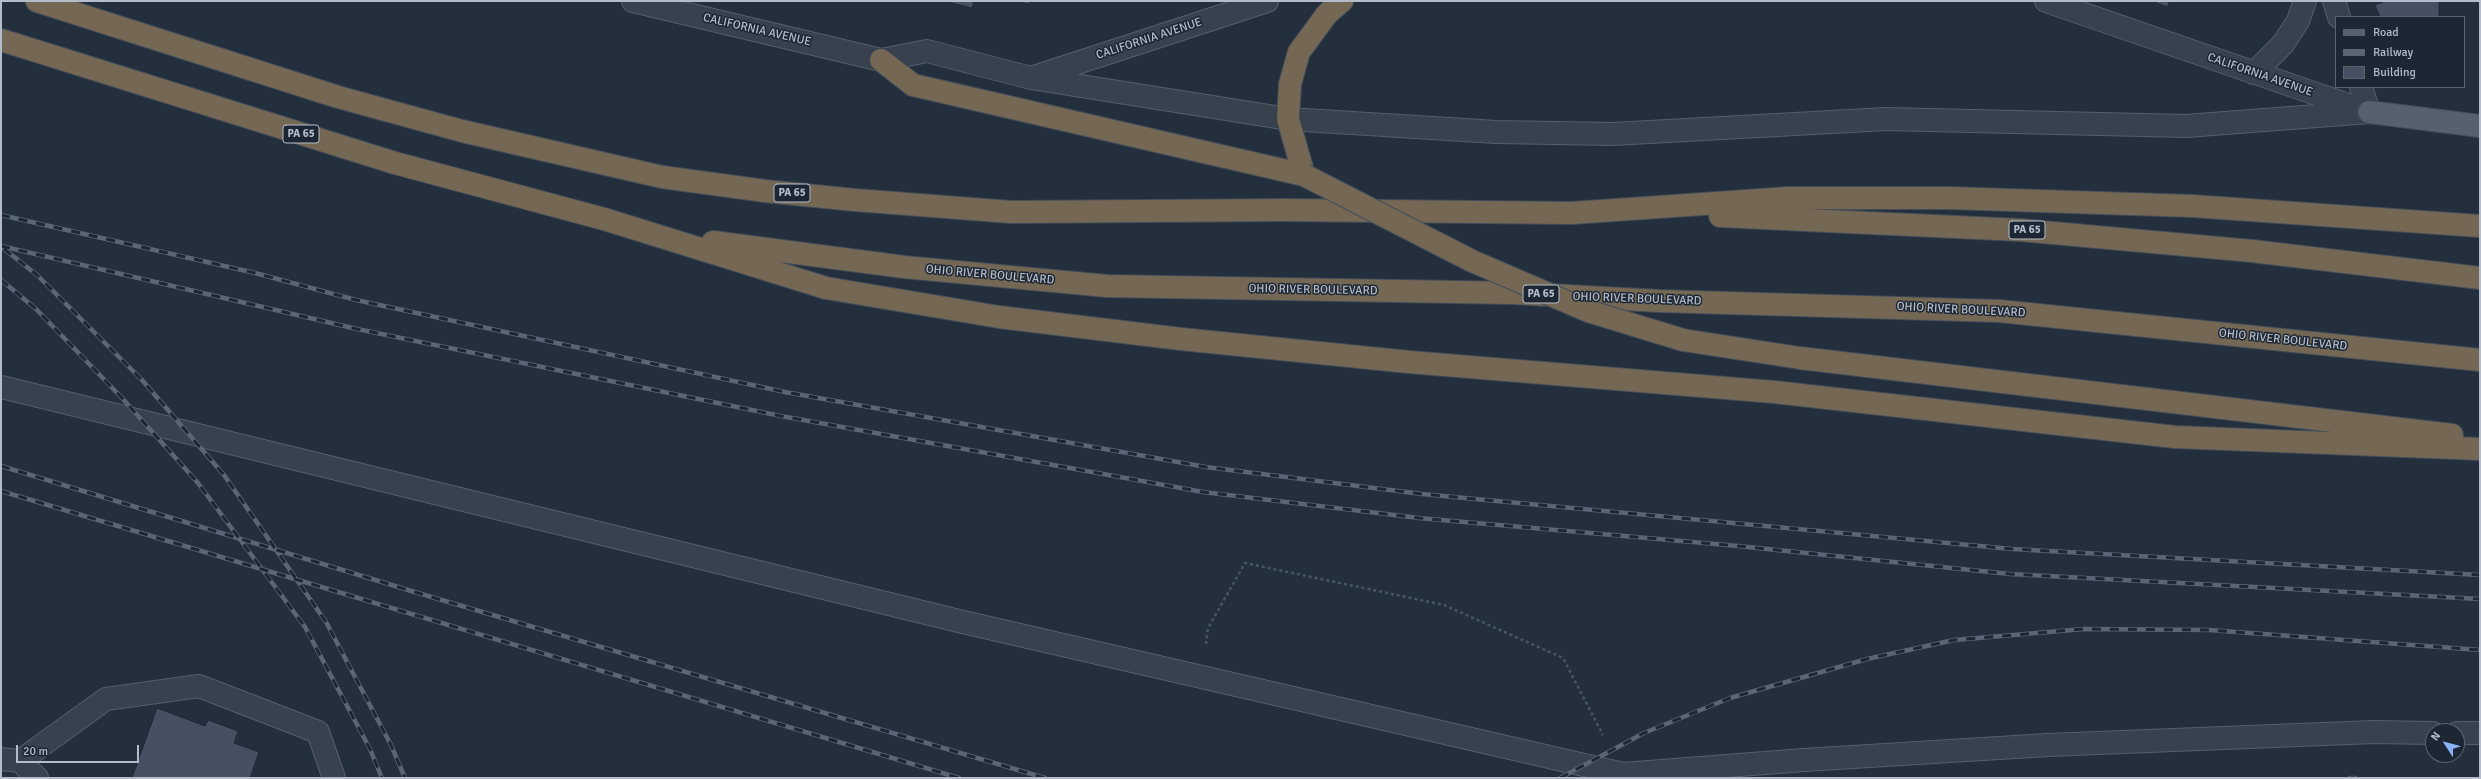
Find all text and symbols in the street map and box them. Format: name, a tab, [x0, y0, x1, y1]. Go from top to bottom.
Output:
street label: CALIFORNIA AVENUE	[701, 11, 813, 49]
street label: CALIFORNIA AVENUE	[1094, 15, 1204, 63]
legend	[2335, 16, 2465, 88]
text: Road	[2373, 25, 2399, 40]
text: Railway	[2373, 45, 2413, 60]
street label: CALIFORNIA AVENUE	[2205, 50, 2315, 100]
text: Building	[2373, 65, 2416, 80]
road number: PA 65	[283, 125, 319, 143]
road number: PA 65	[774, 184, 810, 202]
road number: PA 65	[2009, 221, 2045, 239]
street label: OHIO RIVER BOULEVARD	[925, 262, 1055, 288]
street label: OHIO RIVER BOULEVARD	[1248, 282, 1378, 298]
road number: PA 65	[1523, 285, 1559, 303]
street label: OHIO RIVER BOULEVARD	[1572, 290, 1702, 308]
street label: OHIO RIVER BOULEVARD	[1896, 299, 2026, 321]
street label: OHIO RIVER BOULEVARD	[2218, 326, 2348, 354]
north arrow	[2425, 723, 2465, 763]
text: N	[2428, 729, 2443, 743]
scale bar	[18, 737, 141, 763]
text: 20 m	[23, 744, 48, 759]

